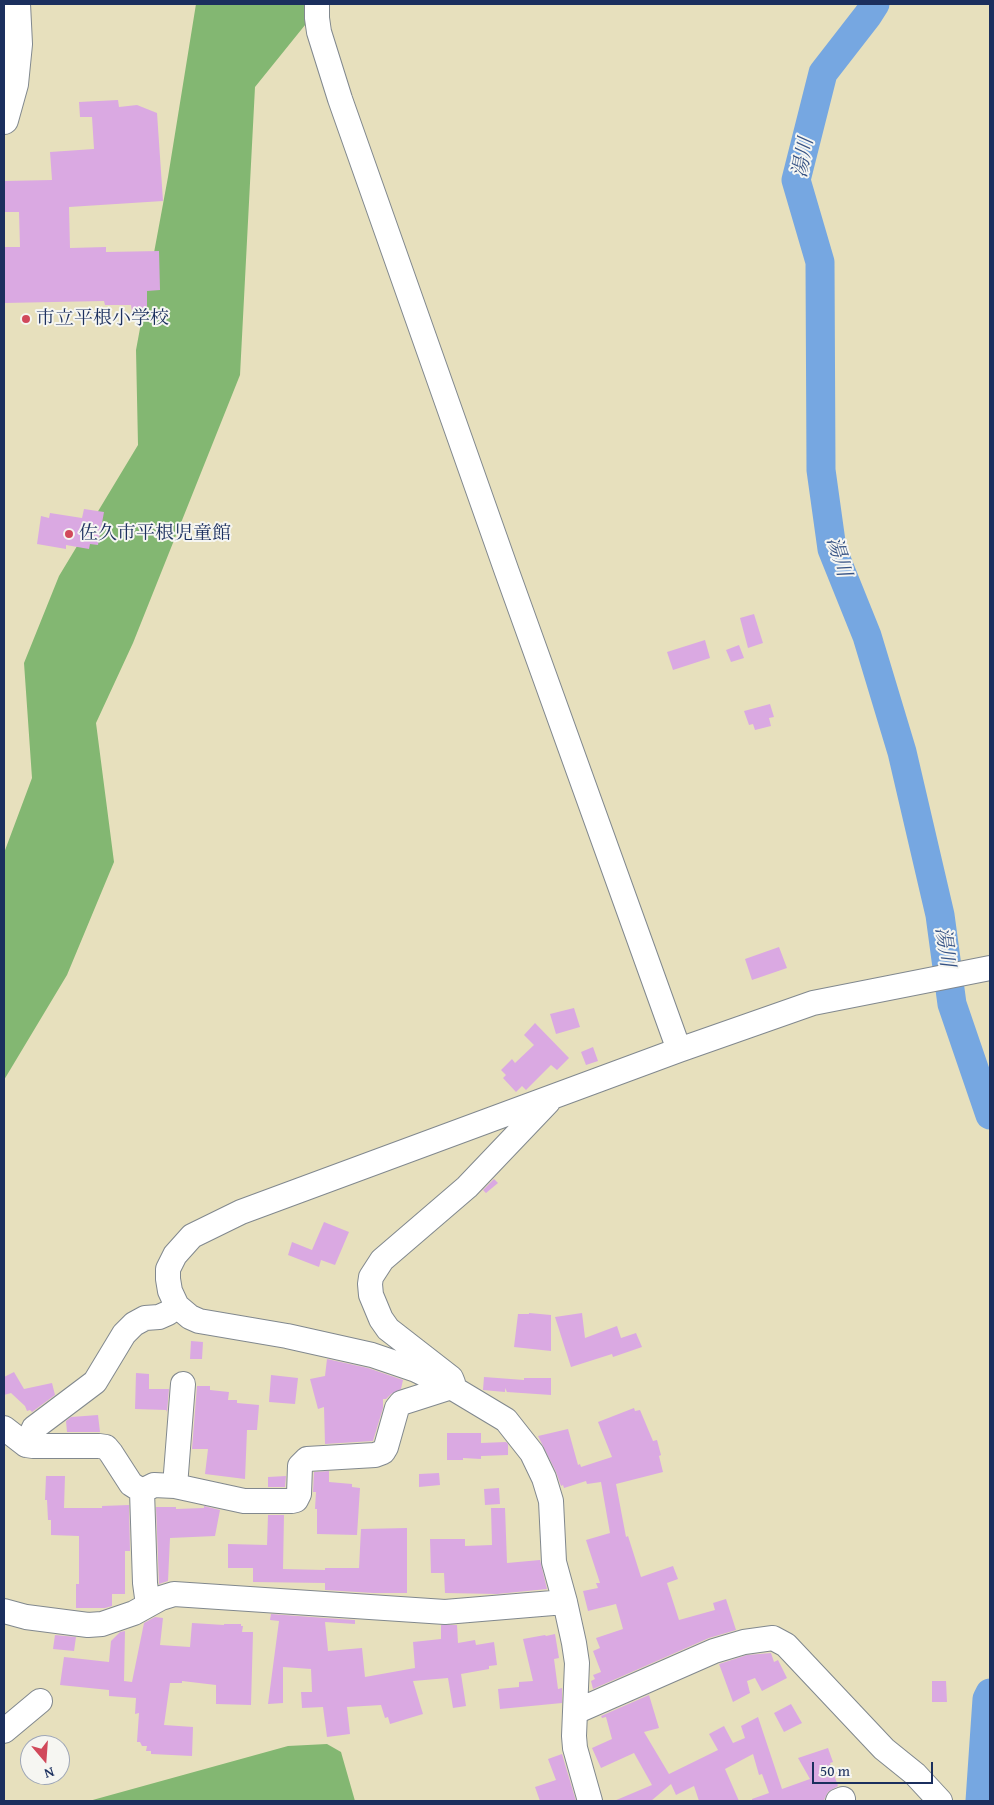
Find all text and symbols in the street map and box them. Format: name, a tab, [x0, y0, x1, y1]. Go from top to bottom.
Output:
water label: 湯川	[789, 136, 819, 180]
place label: 市立平根小学校	[36, 308, 169, 330]
marker: 市立平根小学校	[20, 313, 32, 325]
place label: 佐久市平根児童館	[79, 523, 231, 545]
marker: 佐久市平根児童館	[63, 528, 75, 540]
water label: 湯川	[821, 534, 855, 580]
water label: 湯川	[929, 926, 959, 968]
north arrow	[20, 1735, 70, 1785]
scale bar	[814, 1752, 935, 1784]
text: 50 m	[820, 1760, 850, 1781]
text: N	[42, 1762, 57, 1784]

